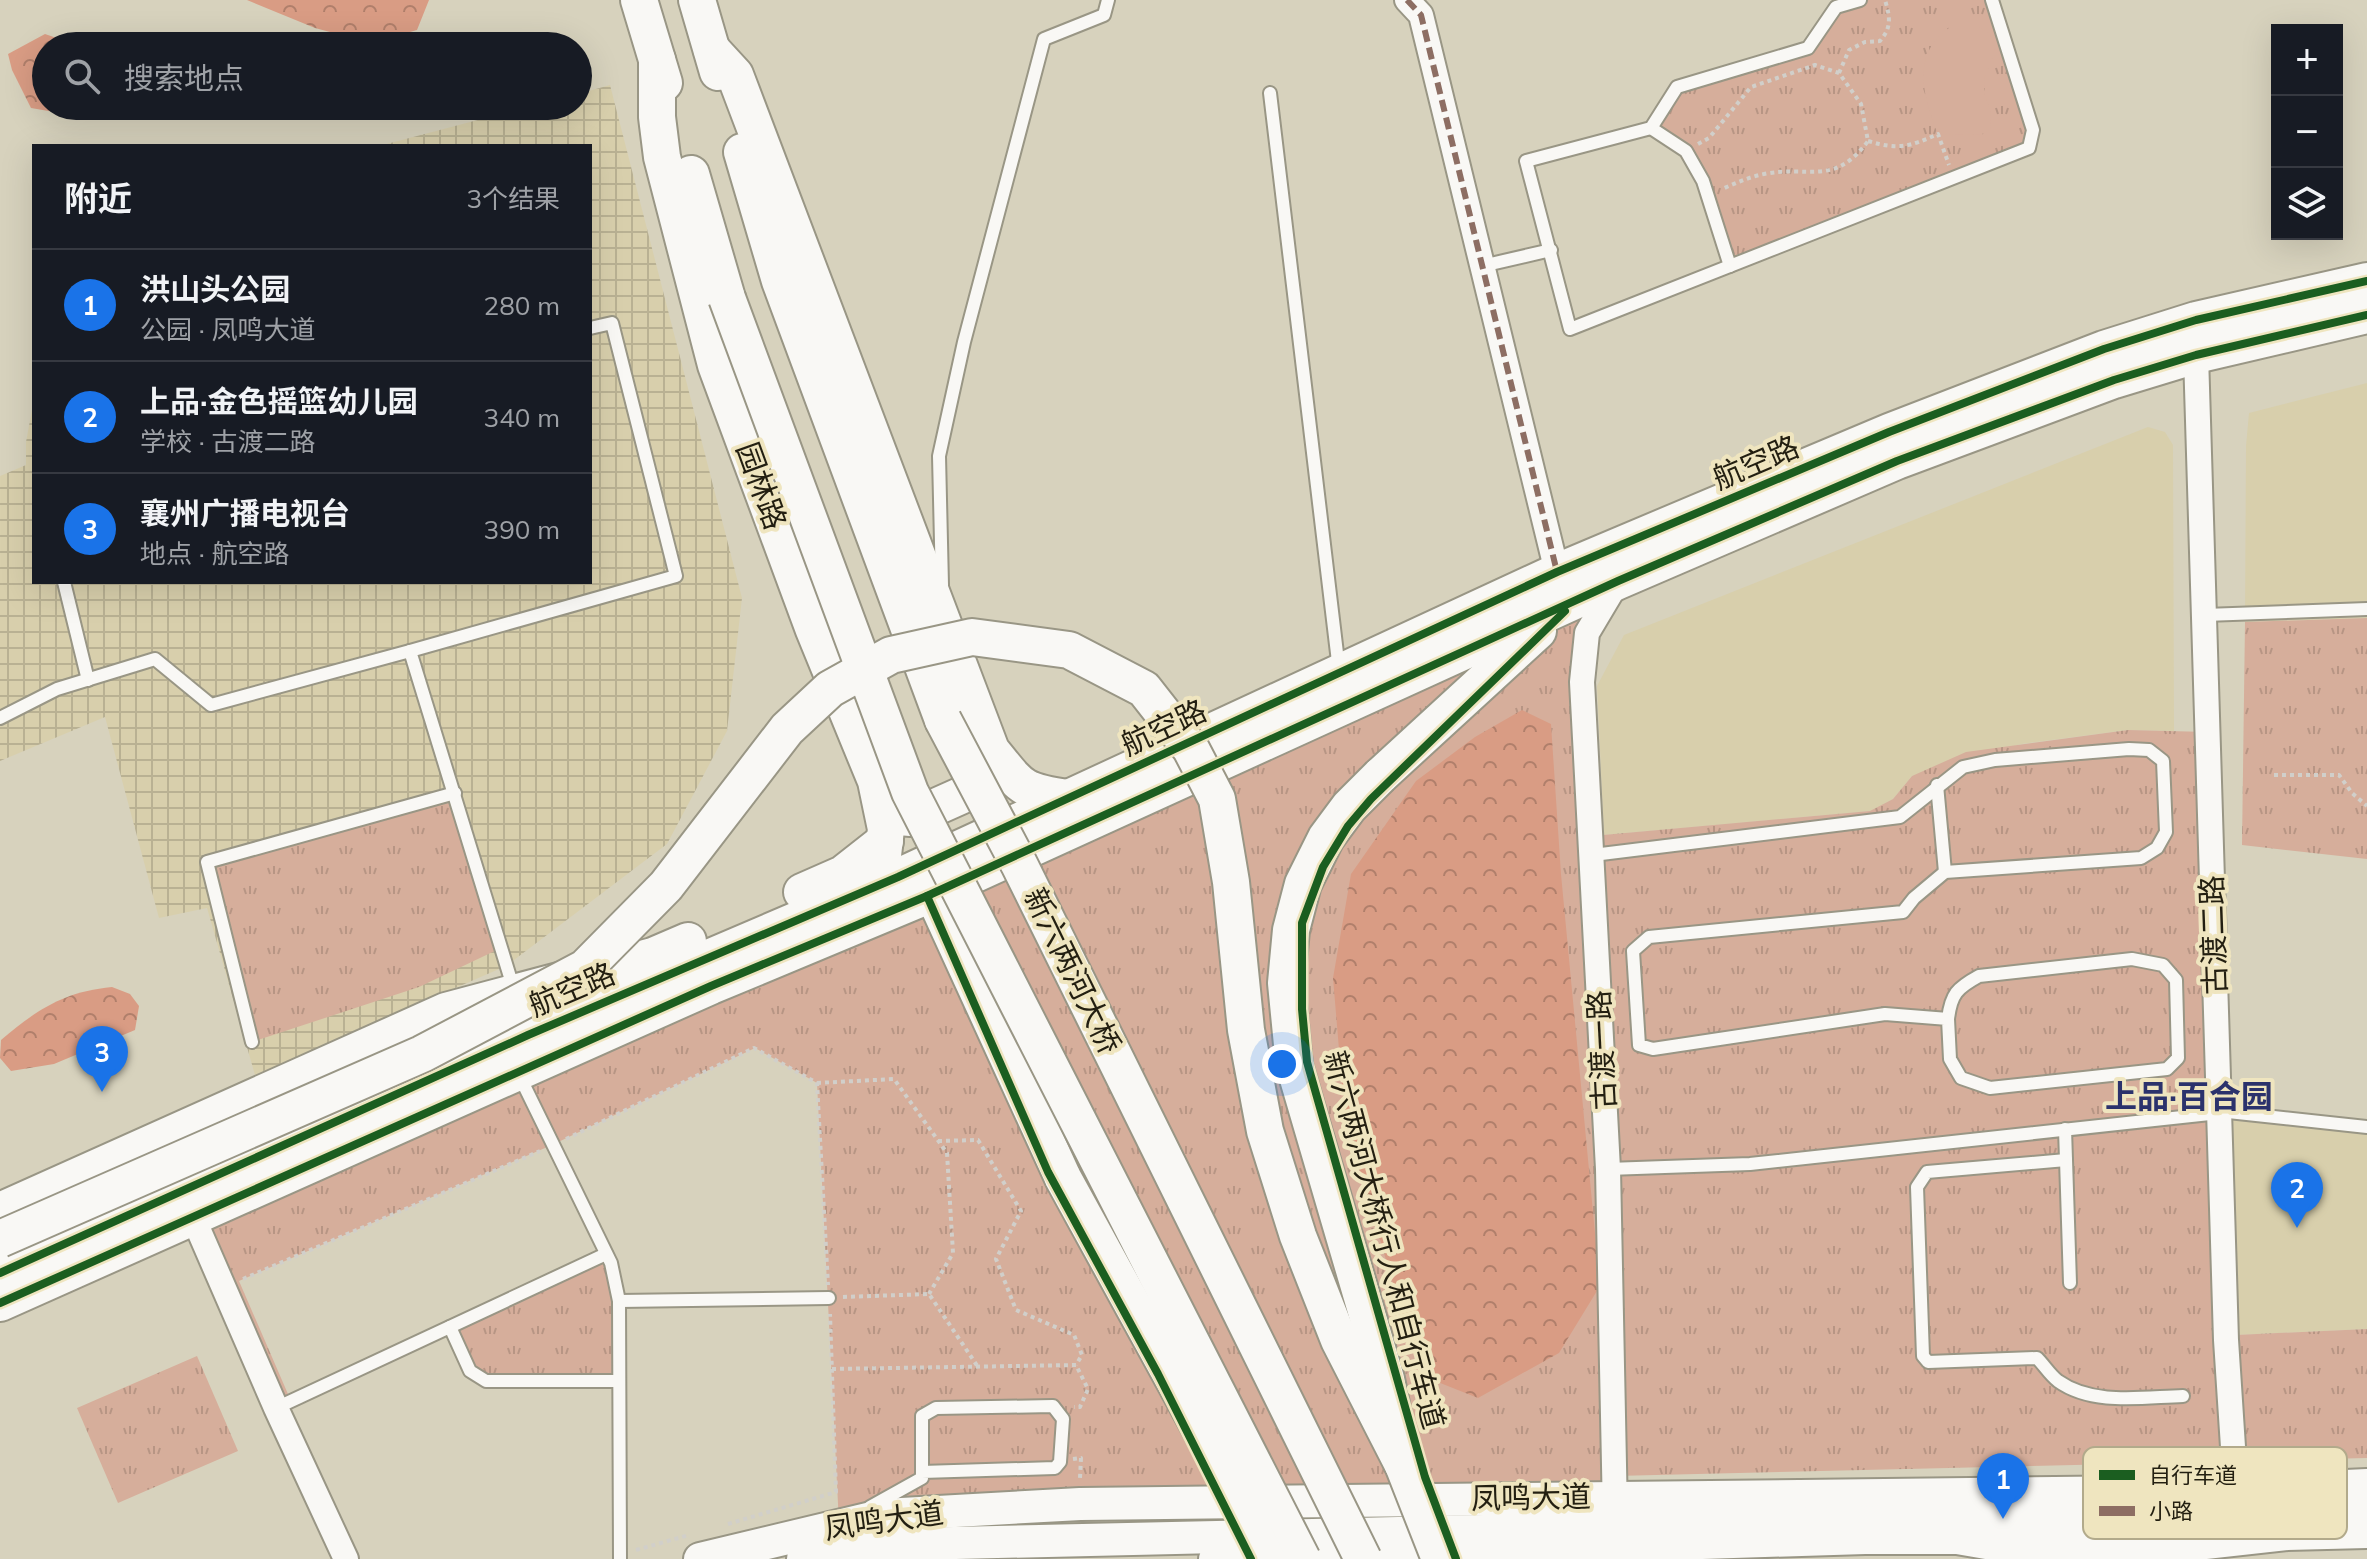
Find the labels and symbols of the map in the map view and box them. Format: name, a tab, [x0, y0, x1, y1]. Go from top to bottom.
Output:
street label: 航空路	[1707, 427, 1804, 497]
street label: 园林路	[729, 437, 795, 534]
street label: 航空路	[1115, 691, 1212, 763]
street label: 古渡二路	[2192, 874, 2234, 996]
street label: 新六两河大桥	[1016, 881, 1129, 1060]
street label: 航空路	[523, 954, 620, 1024]
street label: 古渡一路	[1579, 989, 1623, 1111]
pin: 3	[76, 1026, 128, 1092]
your location	[1262, 1044, 1302, 1084]
street label: 新六两河大桥行人和自行车道	[1316, 1046, 1454, 1433]
district label: 上品·百合园	[2105, 1076, 2273, 1116]
pin: 2	[2271, 1162, 2323, 1228]
legend	[2083, 1447, 2347, 1539]
pin: 1	[1977, 1453, 2029, 1519]
text: 自行车道	[2149, 1461, 2237, 1489]
street label: 凤鸣大道	[1471, 1477, 1591, 1517]
street label: 凤鸣大道	[822, 1493, 946, 1547]
text: 小路	[2149, 1497, 2193, 1525]

